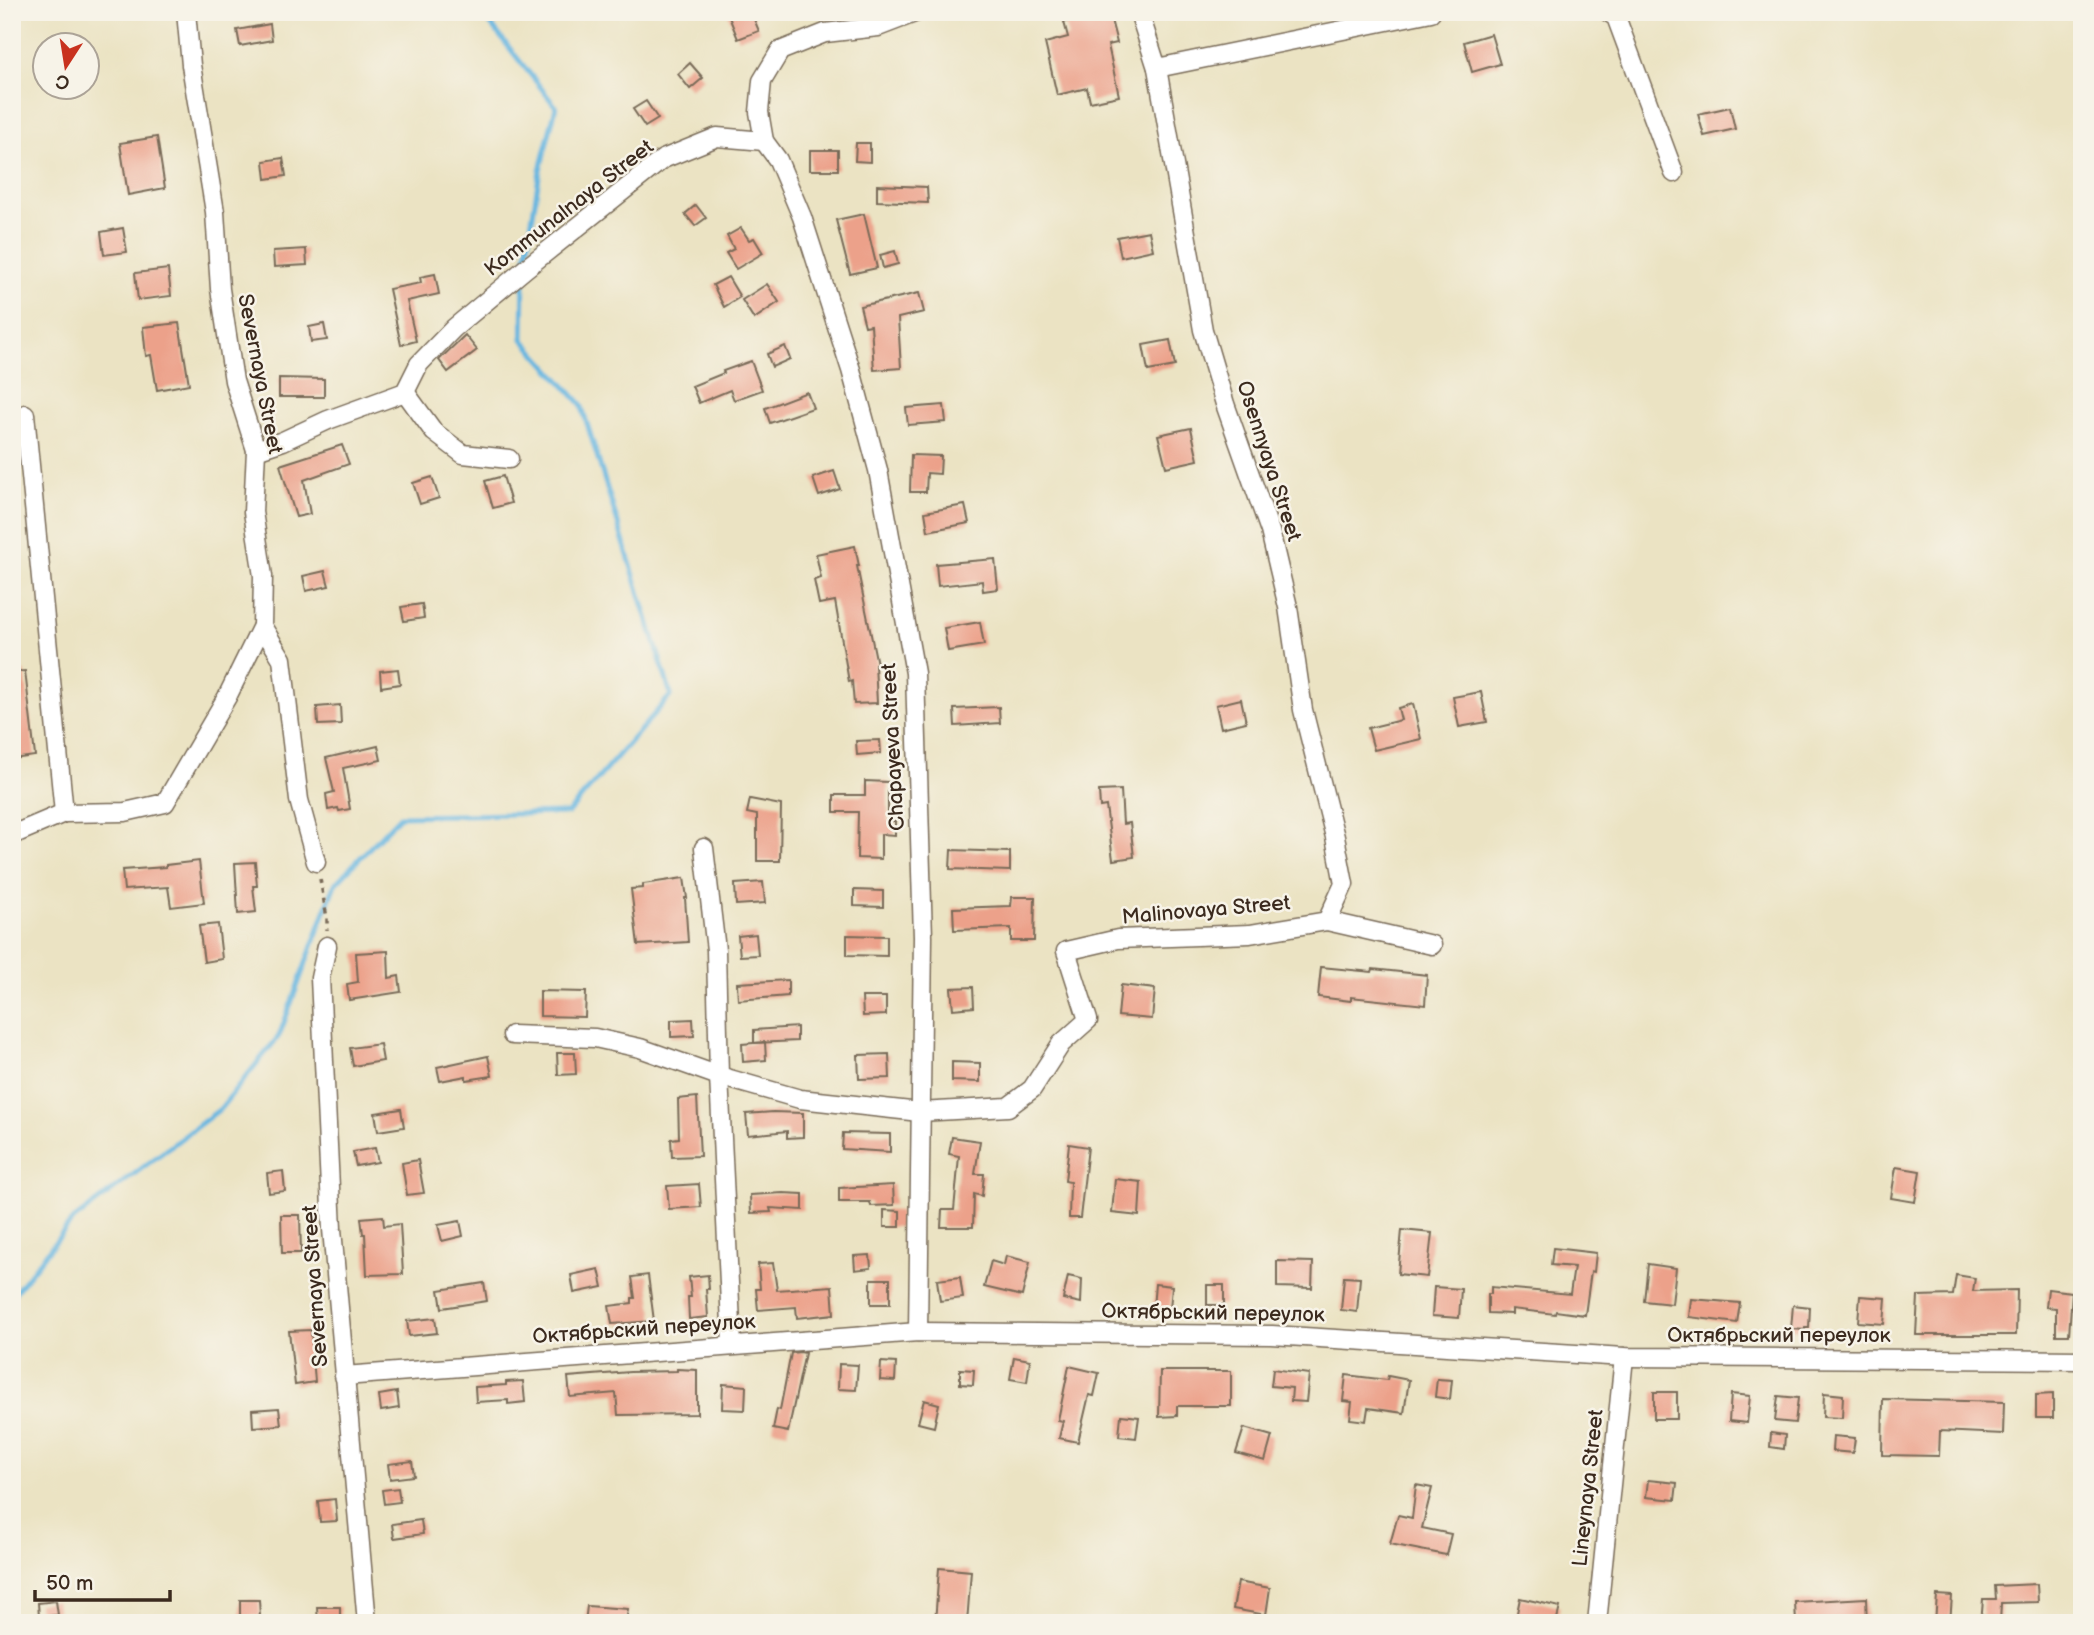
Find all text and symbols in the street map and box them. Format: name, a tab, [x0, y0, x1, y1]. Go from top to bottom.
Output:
north arrow	[32, 32, 102, 102]
text: С	[54, 69, 72, 94]
street label: Kommunalnaya Street	[480, 134, 659, 282]
street label: Severnaya Street	[232, 292, 288, 457]
street label: Osennyaya Street	[1231, 378, 1307, 545]
street label: Chapayeva Street	[876, 662, 910, 831]
street label: Malinovaya Street	[1121, 890, 1292, 930]
street label: Severnaya Street	[297, 1204, 333, 1368]
street label: Октябрьский переулок	[1101, 1299, 1325, 1327]
street label: Октябрьский переулок	[532, 1309, 756, 1349]
street label: Октябрьский переулок	[1667, 1323, 1891, 1348]
street label: Lineynaya Street	[1567, 1408, 1609, 1568]
scale bar	[35, 1558, 170, 1602]
text: 50 m	[46, 1571, 93, 1596]

